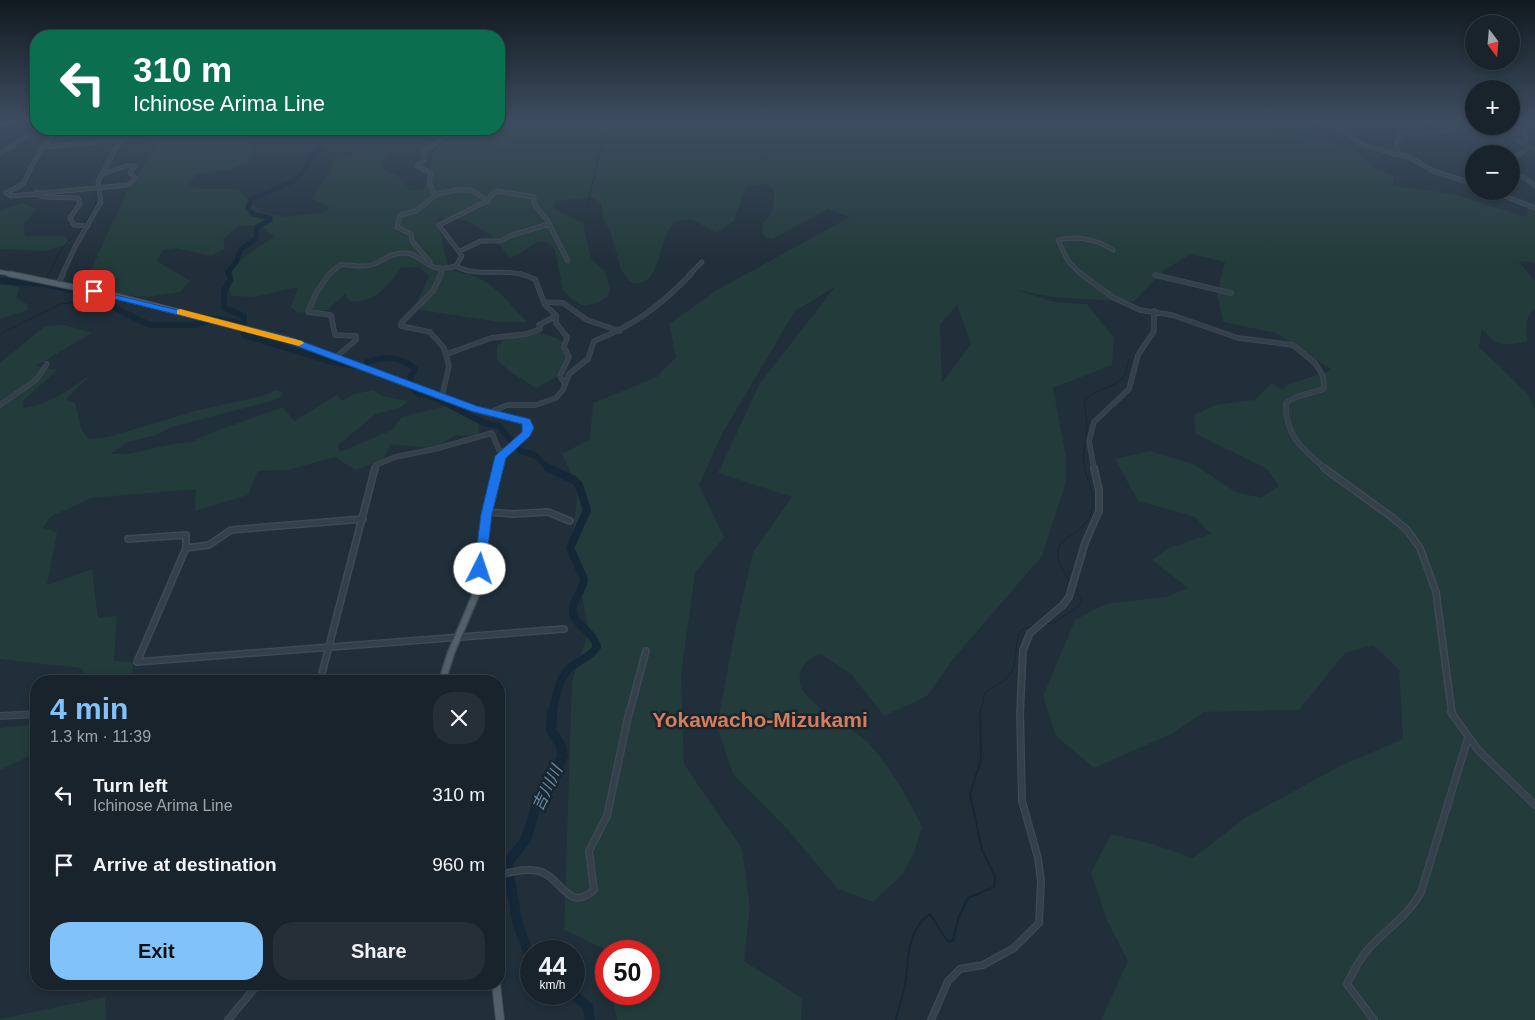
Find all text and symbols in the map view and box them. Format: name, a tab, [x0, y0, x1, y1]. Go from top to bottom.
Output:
north arrow	[1465, 15, 1520, 70]
map controls	[1465, 15, 1520, 200]
icon: left	[50, 50, 115, 115]
text: 310 m	[133, 50, 232, 89]
button: +	[1465, 80, 1520, 135]
text: Ichinose Arima Line	[133, 91, 325, 116]
button: −	[1465, 145, 1520, 200]
pin	[73, 270, 115, 312]
icon: arrive	[80, 277, 108, 305]
position arrow	[453, 542, 505, 594]
text: 4 min	[50, 692, 128, 725]
button: close	[433, 692, 485, 744]
district label: Yokawacho-Mizukami	[652, 708, 868, 731]
text: 1.3 km · 11:39	[50, 728, 151, 745]
water label: 吉川川	[529, 761, 566, 813]
text: Turn left	[93, 775, 168, 796]
icon: left	[50, 781, 78, 809]
text: 310 m	[432, 784, 485, 805]
text: Ichinose Arima Line	[93, 797, 233, 814]
icon: arrive	[50, 851, 78, 879]
text: Arrive at destination	[93, 854, 277, 875]
text: 960 m	[432, 854, 485, 875]
button: Exit	[50, 922, 263, 980]
button: Share	[273, 922, 485, 980]
speed limit sign: 50	[595, 940, 660, 1005]
text: 44	[539, 952, 566, 980]
text: km/h	[539, 978, 566, 992]

